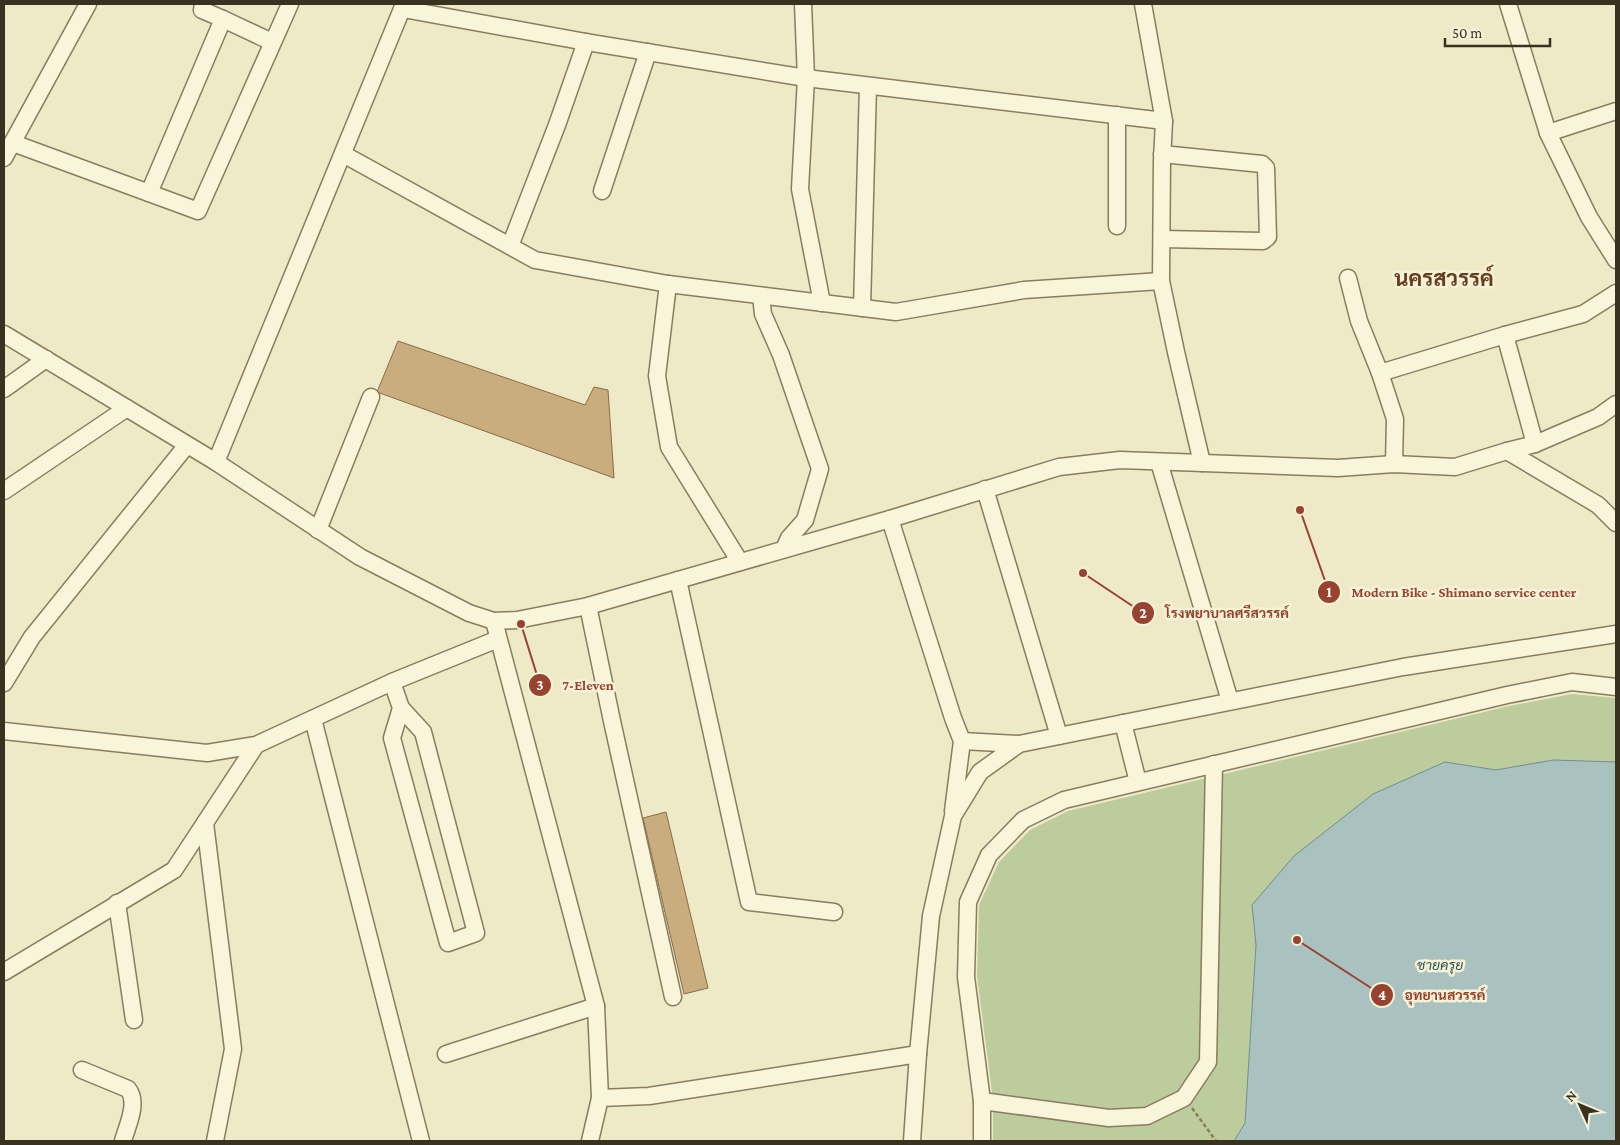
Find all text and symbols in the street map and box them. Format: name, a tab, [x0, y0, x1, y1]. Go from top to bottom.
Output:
scale bar	[1445, 15, 1550, 47]
text: 50 m	[1452, 25, 1482, 41]
district label: นครสวรรค์	[1394, 264, 1495, 291]
callout: Modern Bike - Shimano service center	[1316, 577, 1586, 606]
text: 1	[1326, 584, 1332, 600]
text: Modern Bike - Shimano service center	[1352, 584, 1577, 600]
callout: โรงพยาบาลศรีสวรรค์	[1130, 598, 1299, 627]
text: โรงพยาบาลศรีสวรรค์	[1164, 604, 1290, 621]
text: 2	[1139, 605, 1147, 621]
callout: 7-Eleven	[527, 671, 624, 700]
text: 3	[536, 677, 544, 693]
text: 7-Eleven	[562, 677, 614, 693]
water label: ชายครุย	[1417, 957, 1463, 975]
callout: อุทยานสวรรค์	[1370, 980, 1495, 1009]
text: อุทยานสวรรค์	[1405, 986, 1486, 1006]
text: 4	[1378, 987, 1386, 1003]
north arrow	[1555, 1080, 1605, 1130]
text: N	[1562, 1087, 1580, 1105]

